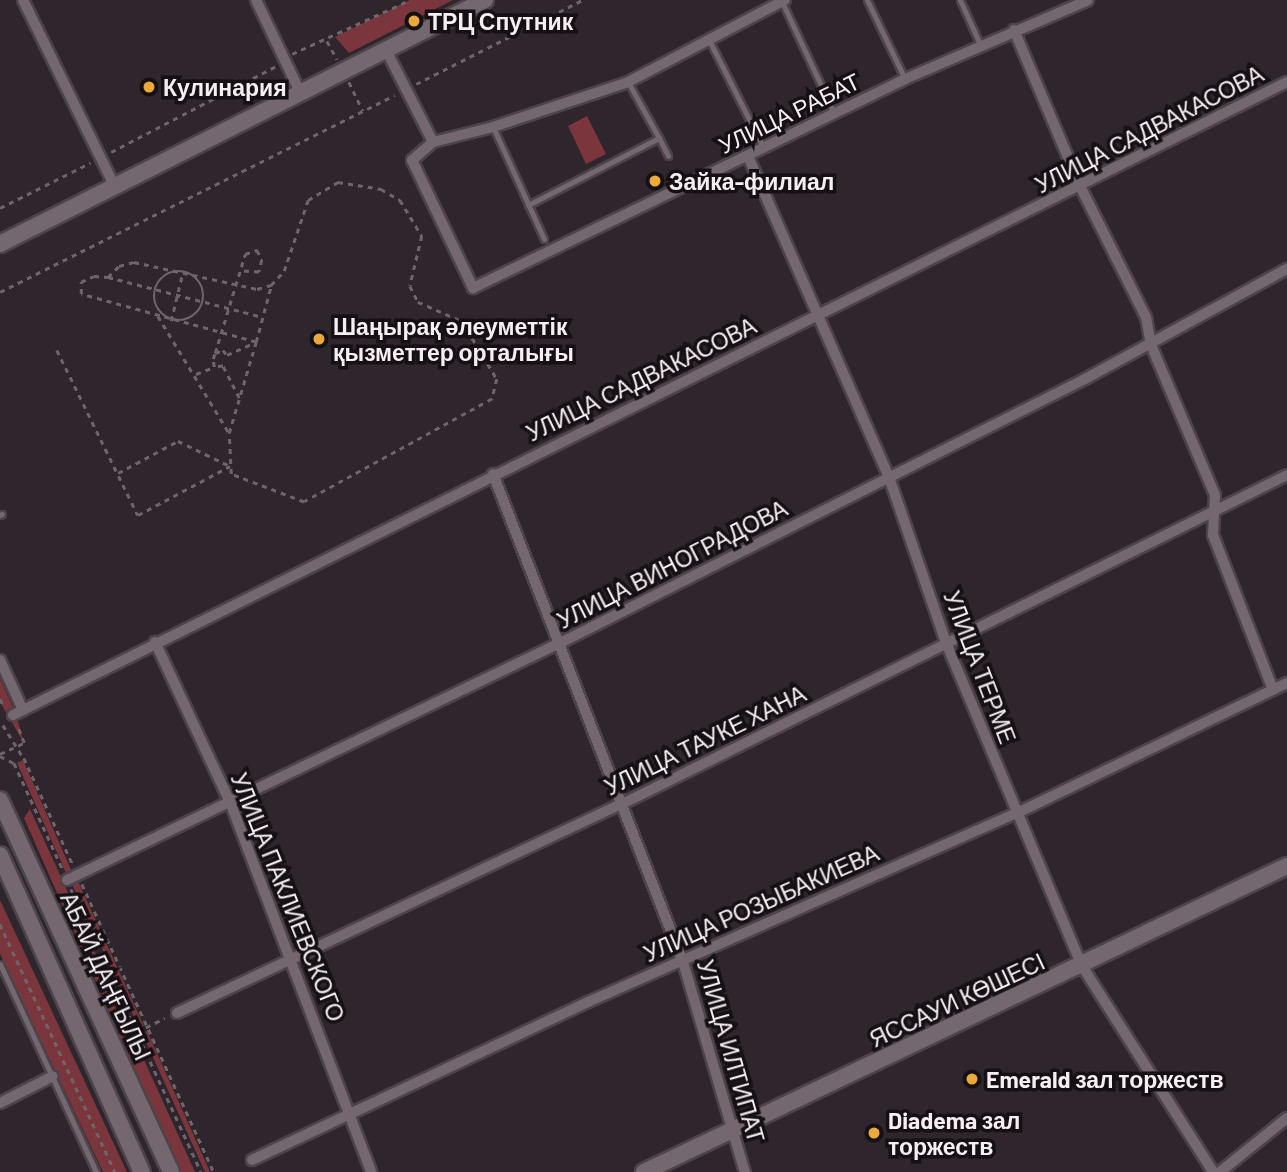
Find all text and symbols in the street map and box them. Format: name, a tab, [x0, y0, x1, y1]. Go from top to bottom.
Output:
place label: ТРЦ Спутник	[428, 7, 573, 35]
marker: ТРЦ Спутник	[406, 13, 422, 29]
street label: УЛИЦА САДВАКАСОВА	[1030, 59, 1268, 199]
street label: УЛИЦА РАБАТ	[714, 67, 864, 159]
place label: Кулинария	[163, 73, 287, 101]
marker: Кулинария	[141, 79, 157, 95]
place label: Зайка-филиал	[669, 167, 834, 195]
marker: Зайка-филиал	[647, 173, 663, 189]
street label: УЛИЦА САДВАКАСОВА	[522, 311, 760, 447]
place label: Шаңырақ әлеуметтік қызметтер орталығы	[333, 312, 574, 366]
marker: Шаңырақ әлеуметтік қызметтер орталығы	[311, 331, 327, 347]
street label: УЛИЦА ВИНОГРАДОВА	[552, 494, 792, 634]
street label: УЛИЦА ТЕРМЕ	[938, 587, 1022, 747]
street label: УЛИЦА ТАУКЕ ХАНА	[600, 679, 810, 801]
street label: УЛИЦА ПАКЛИЕВСКОГО	[225, 769, 351, 1025]
street label: УЛИЦА РОЗЫБАКИЕВА	[639, 839, 883, 967]
street label: АБАЙ ДАҢҒЫЛЫ	[55, 888, 157, 1064]
street label: ЯССАУИ КӨШЕСІ	[865, 947, 1049, 1053]
street label: УЛИЦА ИЛТИПАТ	[692, 956, 770, 1146]
place label: Emerald зал торжеств	[986, 1065, 1224, 1093]
marker: Emerald зал торжеств	[964, 1071, 980, 1087]
place label: Diadema зал торжеств	[888, 1106, 1020, 1160]
marker: Diadema зал торжеств	[866, 1125, 882, 1141]

